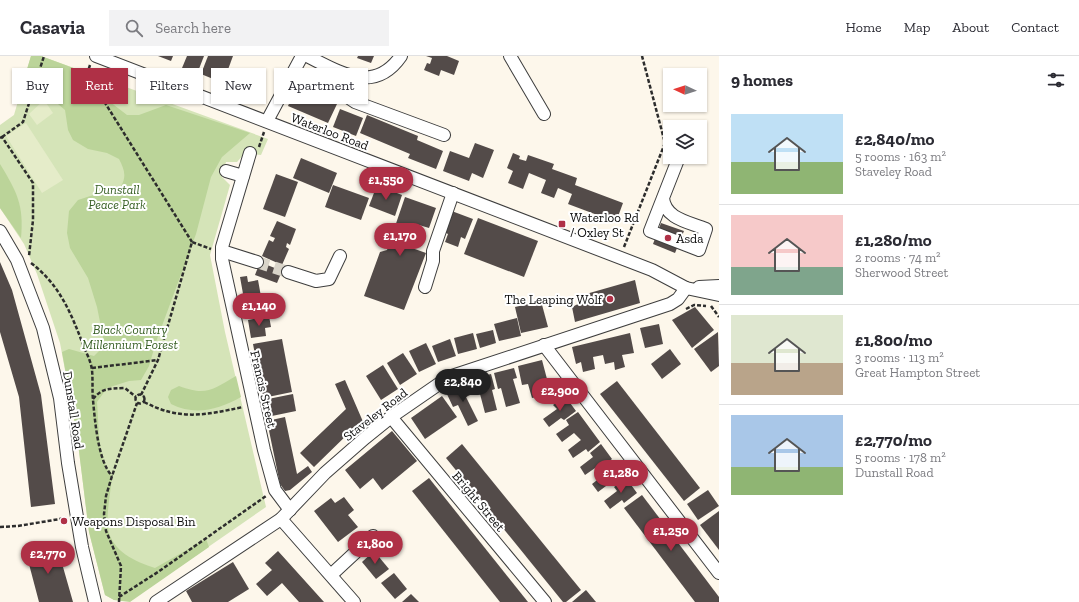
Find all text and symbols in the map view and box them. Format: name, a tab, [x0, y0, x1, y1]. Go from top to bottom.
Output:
search box	[109, 10, 389, 46]
text: Casavia	[20, 16, 85, 39]
icon: search	[123, 17, 145, 39]
text: Search here	[155, 19, 231, 37]
text: Home	[846, 19, 882, 36]
text: Map	[904, 19, 930, 36]
text: About	[952, 19, 989, 36]
text: Contact	[1011, 19, 1059, 36]
chip: Buy	[12, 68, 63, 104]
chip: Rent	[71, 68, 128, 104]
chip: Filters	[136, 68, 203, 104]
chip: New	[211, 68, 266, 104]
chip: Apartment	[274, 68, 368, 104]
north arrow	[663, 68, 707, 112]
map controls	[663, 68, 707, 164]
icon: filters	[1045, 69, 1067, 91]
text: 9 homes	[731, 70, 793, 90]
street label: Waterloo Road	[289, 110, 371, 153]
button: layers	[663, 120, 707, 164]
text: £2,840/mo	[855, 129, 935, 149]
icon: home	[763, 130, 811, 178]
text: 5 rooms · 163 m²	[855, 149, 946, 164]
text: Staveley Road	[855, 164, 932, 179]
pin: £1,550	[353, 167, 419, 201]
text: £1,550	[368, 172, 404, 187]
park label: Dunstall Peace Park	[88, 182, 146, 212]
place label: Waterloo Rd / Oxley St	[570, 210, 639, 240]
marker: Waterloo Rd / Oxley St	[557, 219, 567, 229]
pin: £1,170	[367, 223, 433, 257]
text: £1,170	[383, 228, 417, 243]
text: £1,280/mo	[855, 230, 932, 250]
place label: Asda	[676, 231, 704, 246]
icon: home	[763, 231, 811, 279]
marker: Asda	[663, 233, 673, 243]
text: 2 rooms · 74 m²	[855, 250, 941, 265]
text: Sherwood Street	[855, 265, 948, 280]
place label: The Leaping Wolf	[504, 292, 603, 307]
pin: £1,140	[226, 293, 292, 327]
marker: The Leaping Wolf	[605, 294, 615, 304]
text: £1,140	[242, 298, 276, 313]
park label: Black Country Millennium Forest	[82, 322, 178, 352]
text: £1,800/mo	[855, 330, 932, 350]
icon: home	[763, 331, 811, 379]
street label: Francis Street	[247, 349, 280, 429]
text: 3 rooms · 113 m²	[855, 350, 944, 365]
text: Great Hampton Street	[855, 365, 980, 380]
pin: £2,840	[430, 369, 496, 403]
street label: Dunstall Road	[60, 370, 87, 450]
text: £2,840	[444, 374, 482, 389]
pin: £2,900	[527, 378, 593, 412]
text: £2,900	[541, 383, 579, 398]
street label: Staveley Road	[340, 385, 410, 444]
text: £2,770/mo	[855, 430, 932, 450]
icon: home	[763, 431, 811, 479]
text: 5 rooms · 178 m²	[855, 450, 946, 465]
pin: £1,280	[588, 460, 654, 494]
text: £1,280	[603, 465, 639, 480]
text: Dunstall Road	[855, 465, 934, 480]
street label: Bright Street	[449, 468, 508, 534]
place label: Weapons Disposal Bin	[72, 514, 196, 529]
marker: Weapons Disposal Bin	[59, 516, 69, 526]
pin: £1,250	[638, 518, 704, 552]
text: £1,250	[653, 523, 689, 538]
pin: £1,800	[342, 531, 408, 565]
text: £1,800	[357, 536, 393, 551]
pin: £2,770	[15, 541, 81, 575]
text: £2,770	[30, 546, 66, 561]

